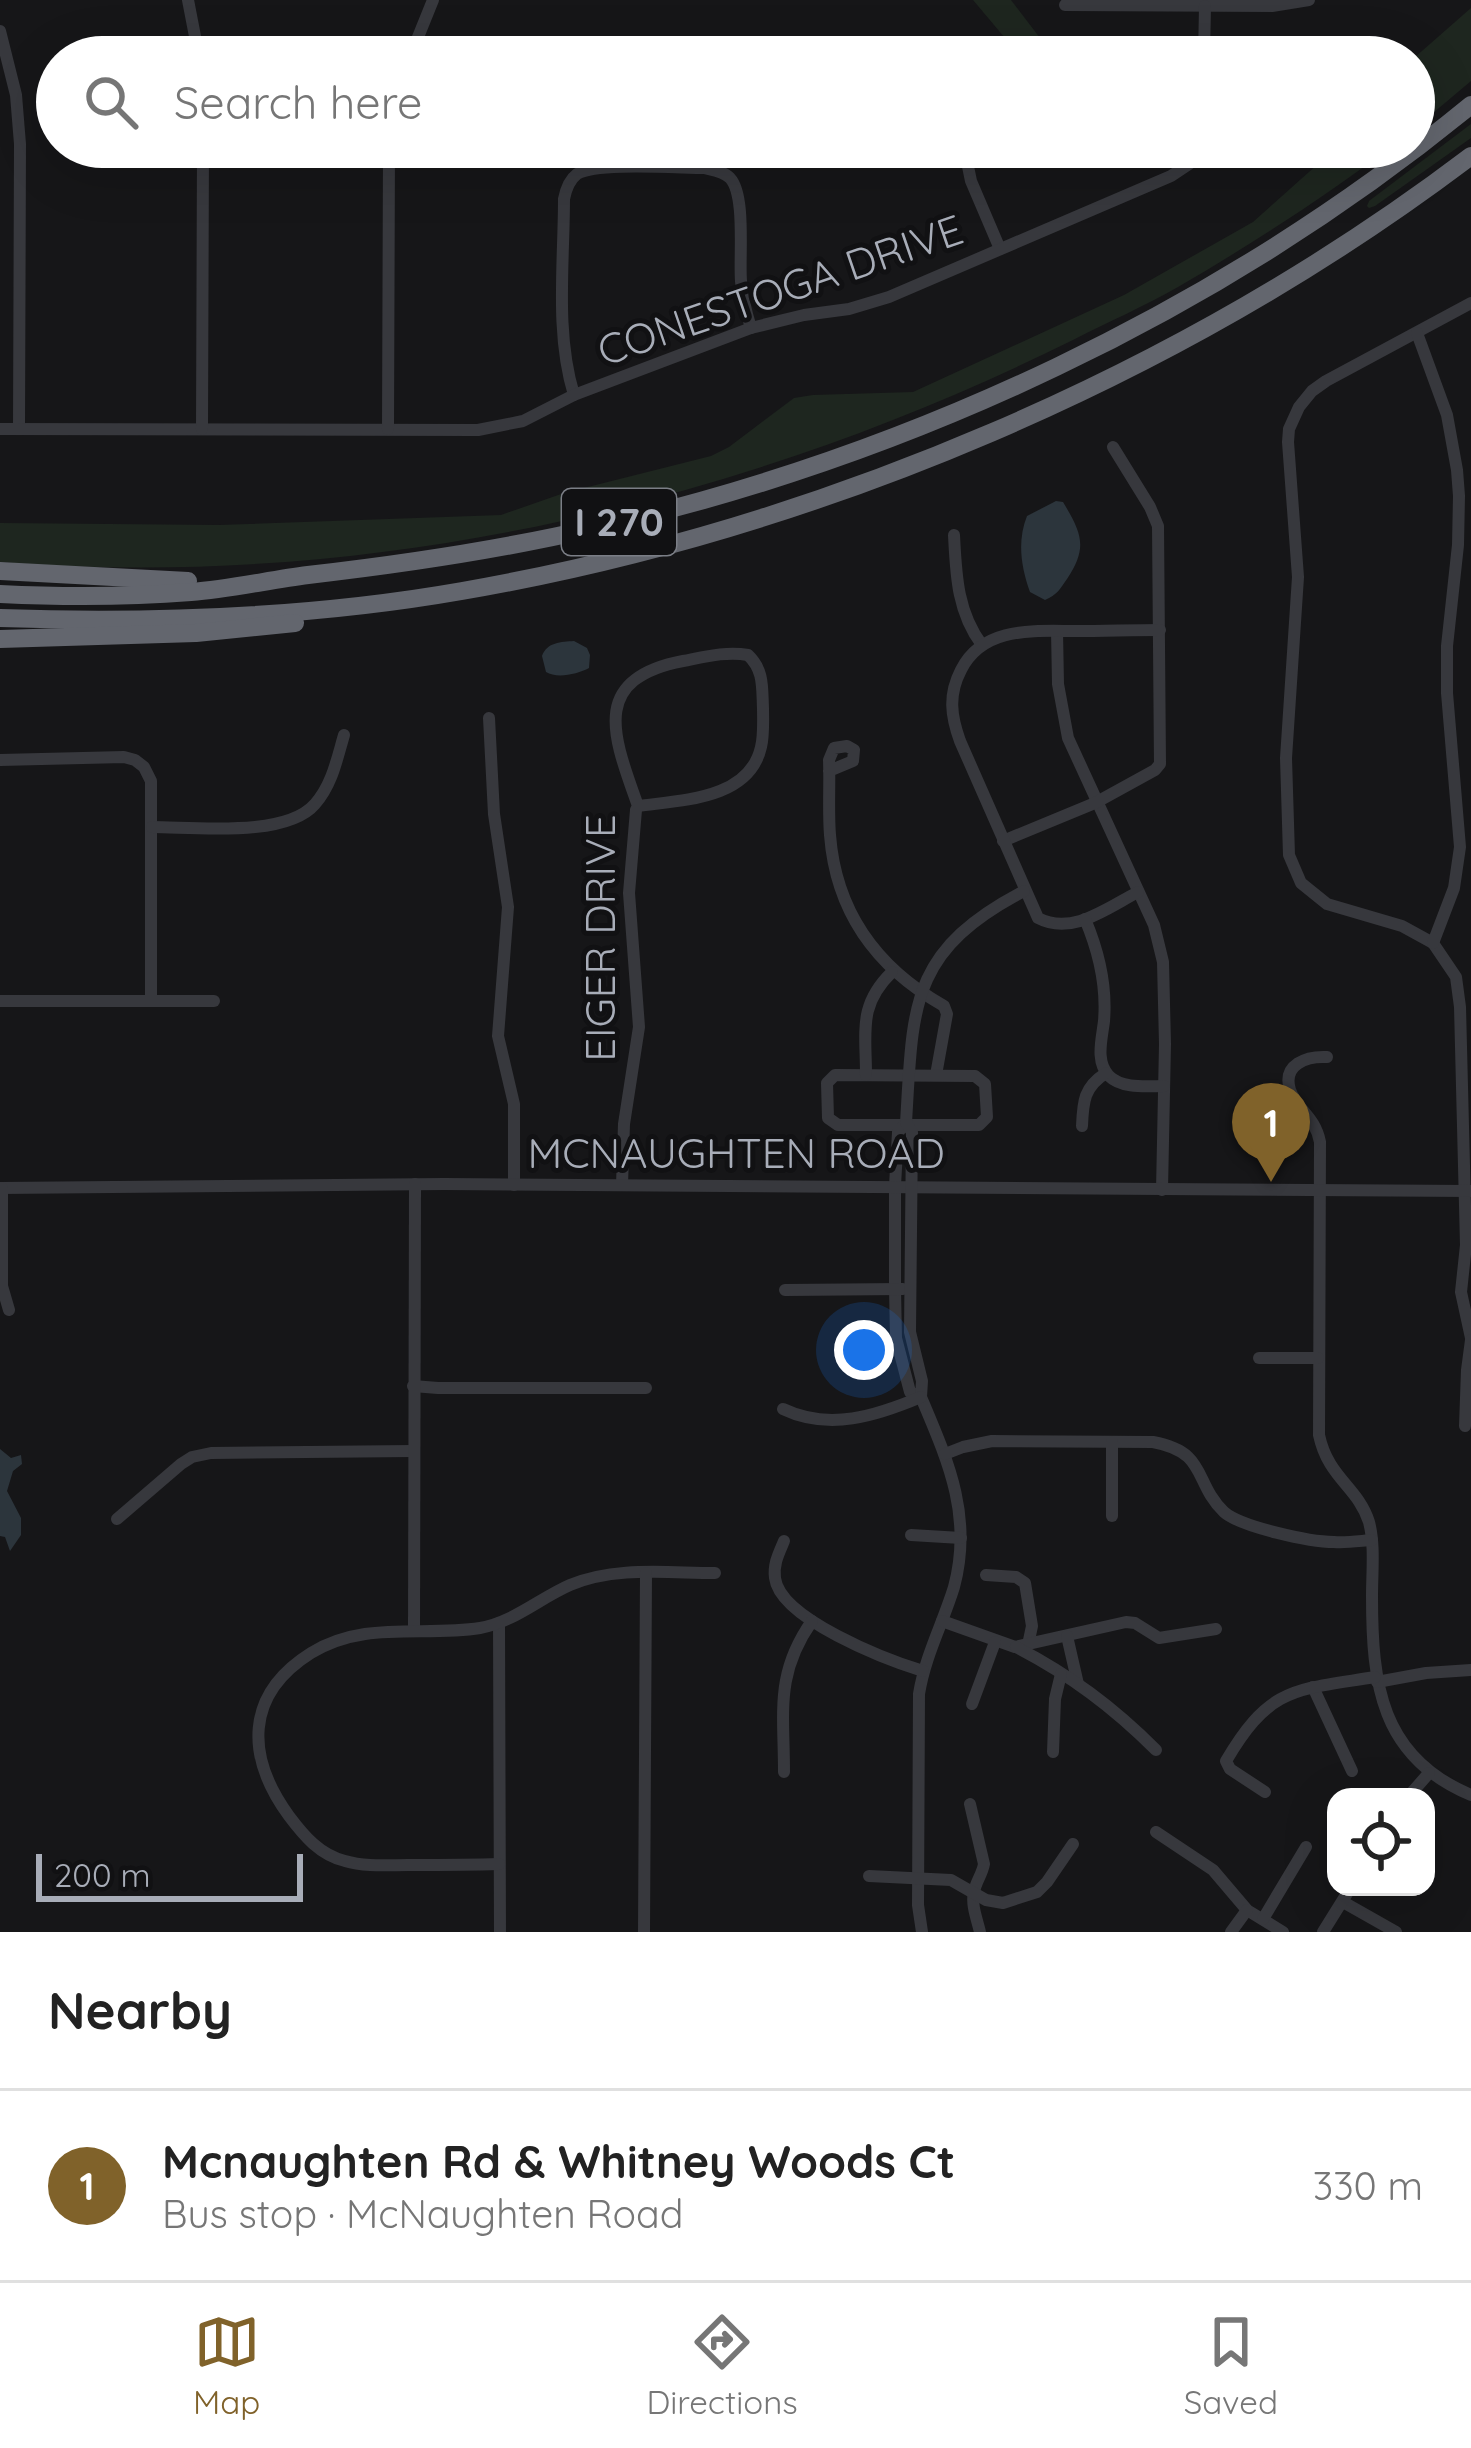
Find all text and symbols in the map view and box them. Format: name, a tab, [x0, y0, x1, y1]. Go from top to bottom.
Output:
search box	[36, 36, 1435, 168]
icon: search	[78, 69, 144, 135]
text: Search here	[174, 74, 422, 130]
street label: CONESTOGA DRIVE	[590, 202, 969, 377]
road number: I 270	[562, 489, 676, 555]
street label: EIGER DRIVE	[573, 814, 626, 1062]
pin: 1	[1232, 1083, 1310, 1182]
street label: MCNAUGHTEN ROAD	[527, 1126, 945, 1179]
your location	[834, 1320, 894, 1380]
map controls	[1327, 1788, 1435, 1896]
button: locate	[1327, 1788, 1435, 1896]
scale bar	[36, 1848, 303, 1901]
text: 200 m	[54, 1854, 151, 1895]
text: Nearby	[48, 1978, 232, 2042]
text: Mcnaughten Rd & Whitney Woods Ct	[162, 2133, 955, 2189]
text: 1	[79, 2161, 95, 2210]
text: 330 m	[1313, 2161, 1423, 2210]
text: Bus stop · McNaughten Road	[162, 2189, 683, 2238]
tab: Map	[193, 2309, 260, 2422]
tab: Directions	[646, 2309, 798, 2422]
tab: Saved	[1184, 2309, 1278, 2422]

